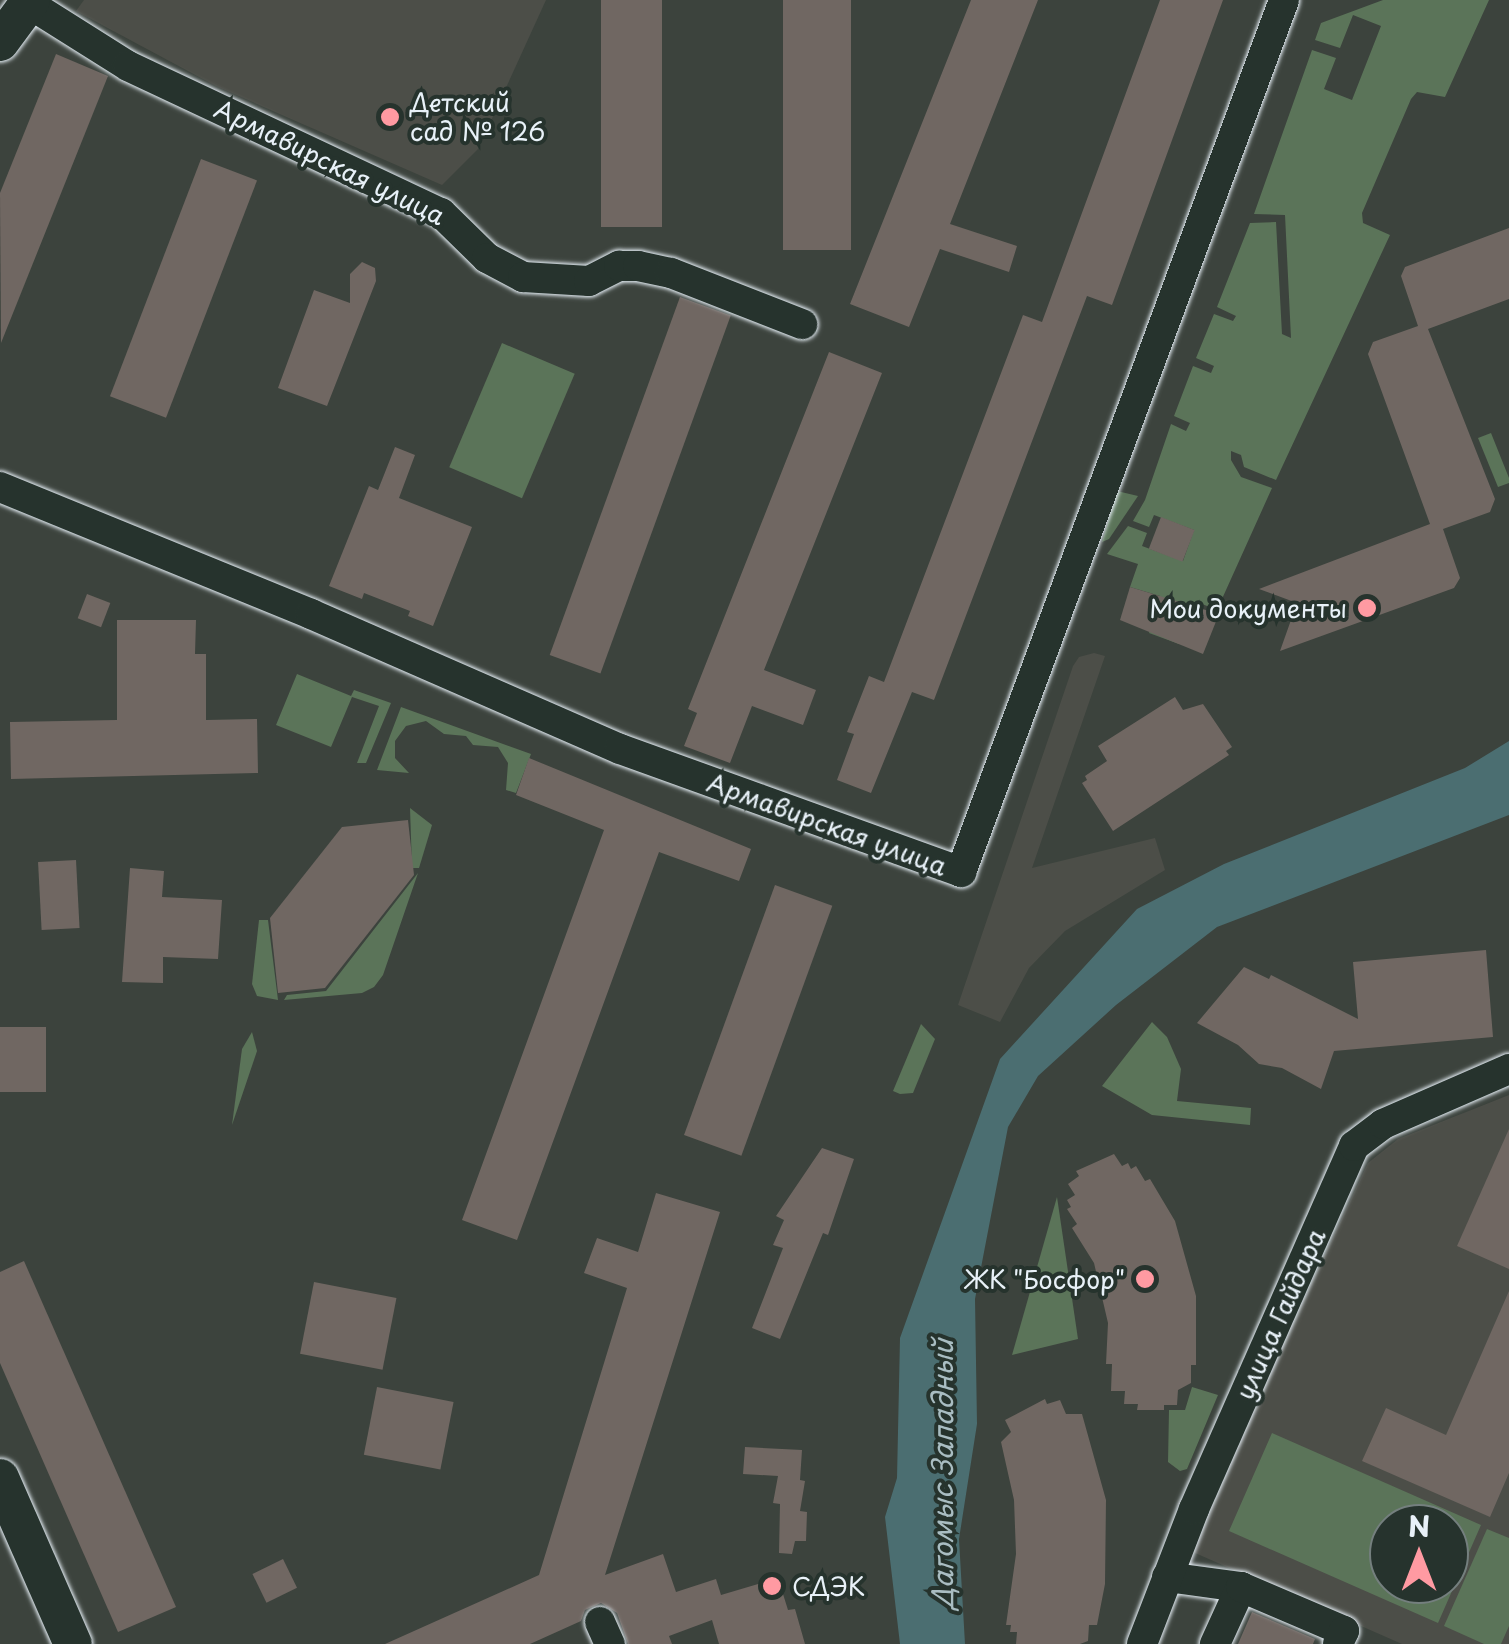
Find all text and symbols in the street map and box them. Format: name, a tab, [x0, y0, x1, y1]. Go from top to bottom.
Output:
place label: Детский сад № 126	[410, 88, 546, 147]
street label: Армавирская улица	[209, 93, 451, 231]
marker: Детский сад № 126	[379, 106, 401, 128]
place label: Мои документы	[1149, 593, 1347, 623]
marker: Мои документы	[1356, 597, 1378, 619]
street label: Армавирская улица	[703, 767, 951, 881]
street label: улица Гайдара	[1229, 1224, 1331, 1404]
place label: ЖК "Босфор"	[963, 1264, 1125, 1294]
marker: ЖК "Босфор"	[1134, 1268, 1156, 1290]
water label: Дагомыс Западный	[925, 1339, 959, 1609]
north arrow	[1369, 1504, 1469, 1604]
text: N	[1408, 1504, 1430, 1547]
place label: СДЭК	[792, 1571, 865, 1601]
marker: СДЭК	[761, 1575, 783, 1597]

